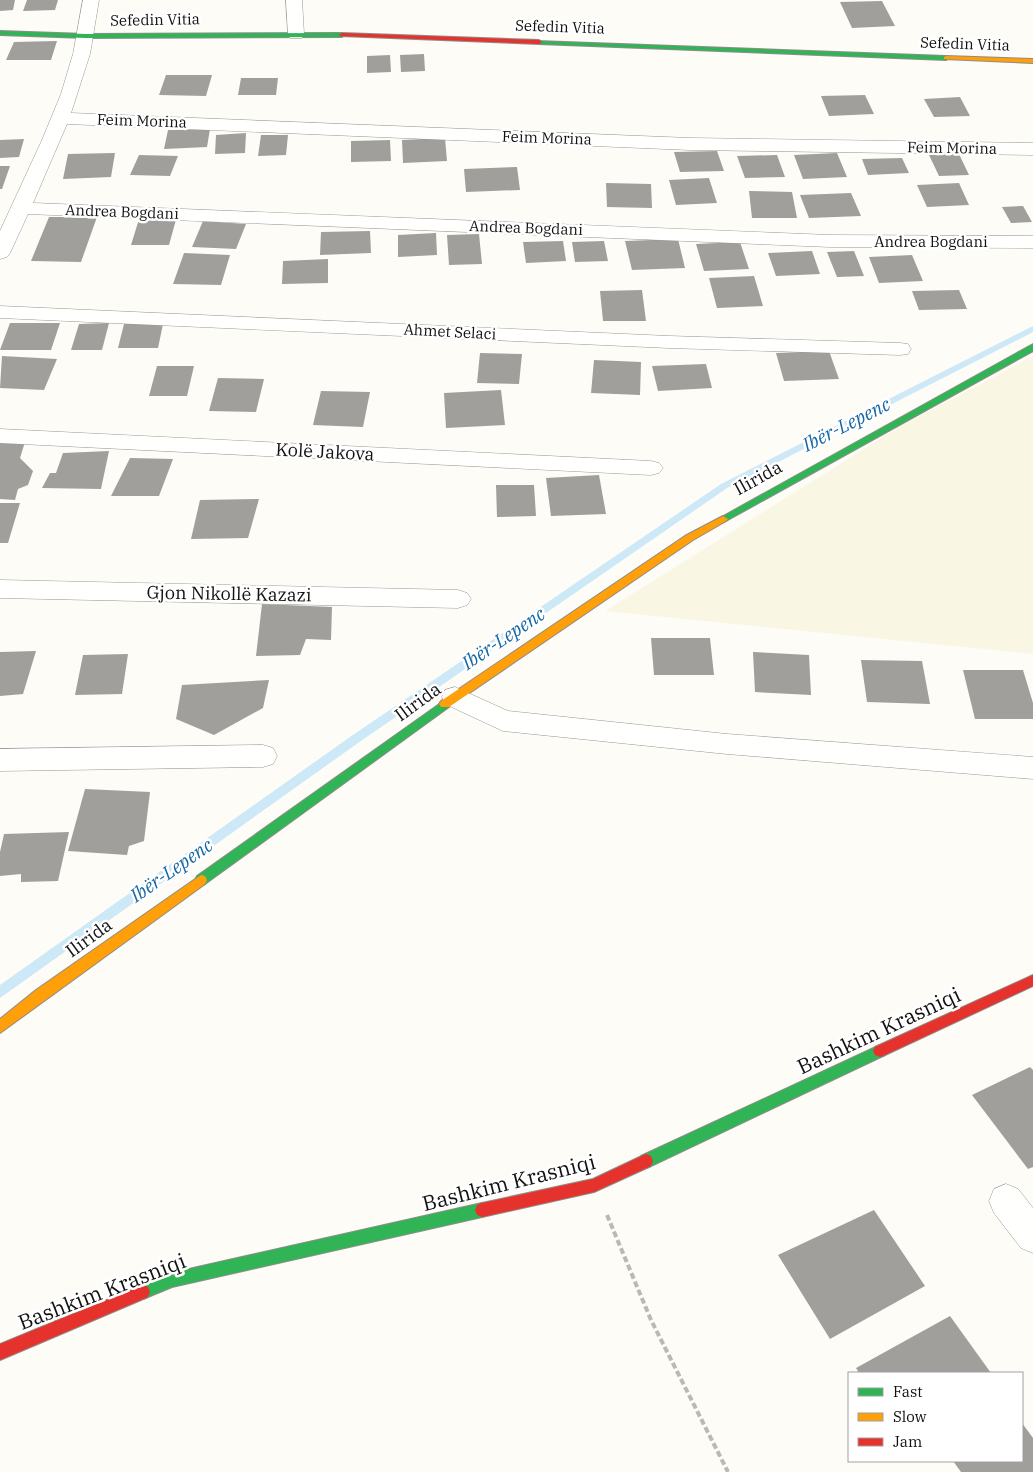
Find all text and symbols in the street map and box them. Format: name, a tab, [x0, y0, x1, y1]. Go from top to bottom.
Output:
street label: Sefedin Vitia	[110, 9, 200, 30]
street label: Sefedin Vitia	[515, 15, 605, 38]
street label: Sefedin Vitia	[920, 32, 1010, 55]
street label: Feim Morina	[97, 109, 187, 132]
street label: Feim Morina	[502, 126, 592, 149]
street label: Feim Morina	[907, 137, 997, 158]
street label: Andrea Bogdani	[65, 200, 179, 223]
street label: Andrea Bogdani	[469, 216, 583, 239]
street label: Andrea Bogdani	[874, 232, 988, 251]
street label: Ahmet Selaci	[403, 320, 497, 343]
water label: Ibër-Lepenc	[797, 392, 894, 457]
street label: Kolë Jakova	[275, 437, 375, 466]
street label: Ilirida	[730, 455, 786, 500]
street label: Gjon Nikollë Kazazi	[146, 581, 312, 606]
water label: Ibër-Lepenc	[456, 601, 549, 675]
street label: Ilirida	[390, 677, 446, 726]
water label: Ibër-Lepenc	[124, 833, 217, 908]
street label: Ilirida	[61, 913, 117, 962]
street label: Bashkim Krasniqi	[792, 980, 965, 1080]
street label: Bashkim Krasniqi	[419, 1147, 598, 1217]
street label: Bashkim Krasniqi	[14, 1246, 190, 1336]
legend	[848, 1372, 1023, 1462]
text: Fast	[893, 1382, 923, 1401]
text: Slow	[893, 1407, 927, 1426]
text: Jam	[893, 1432, 922, 1451]

